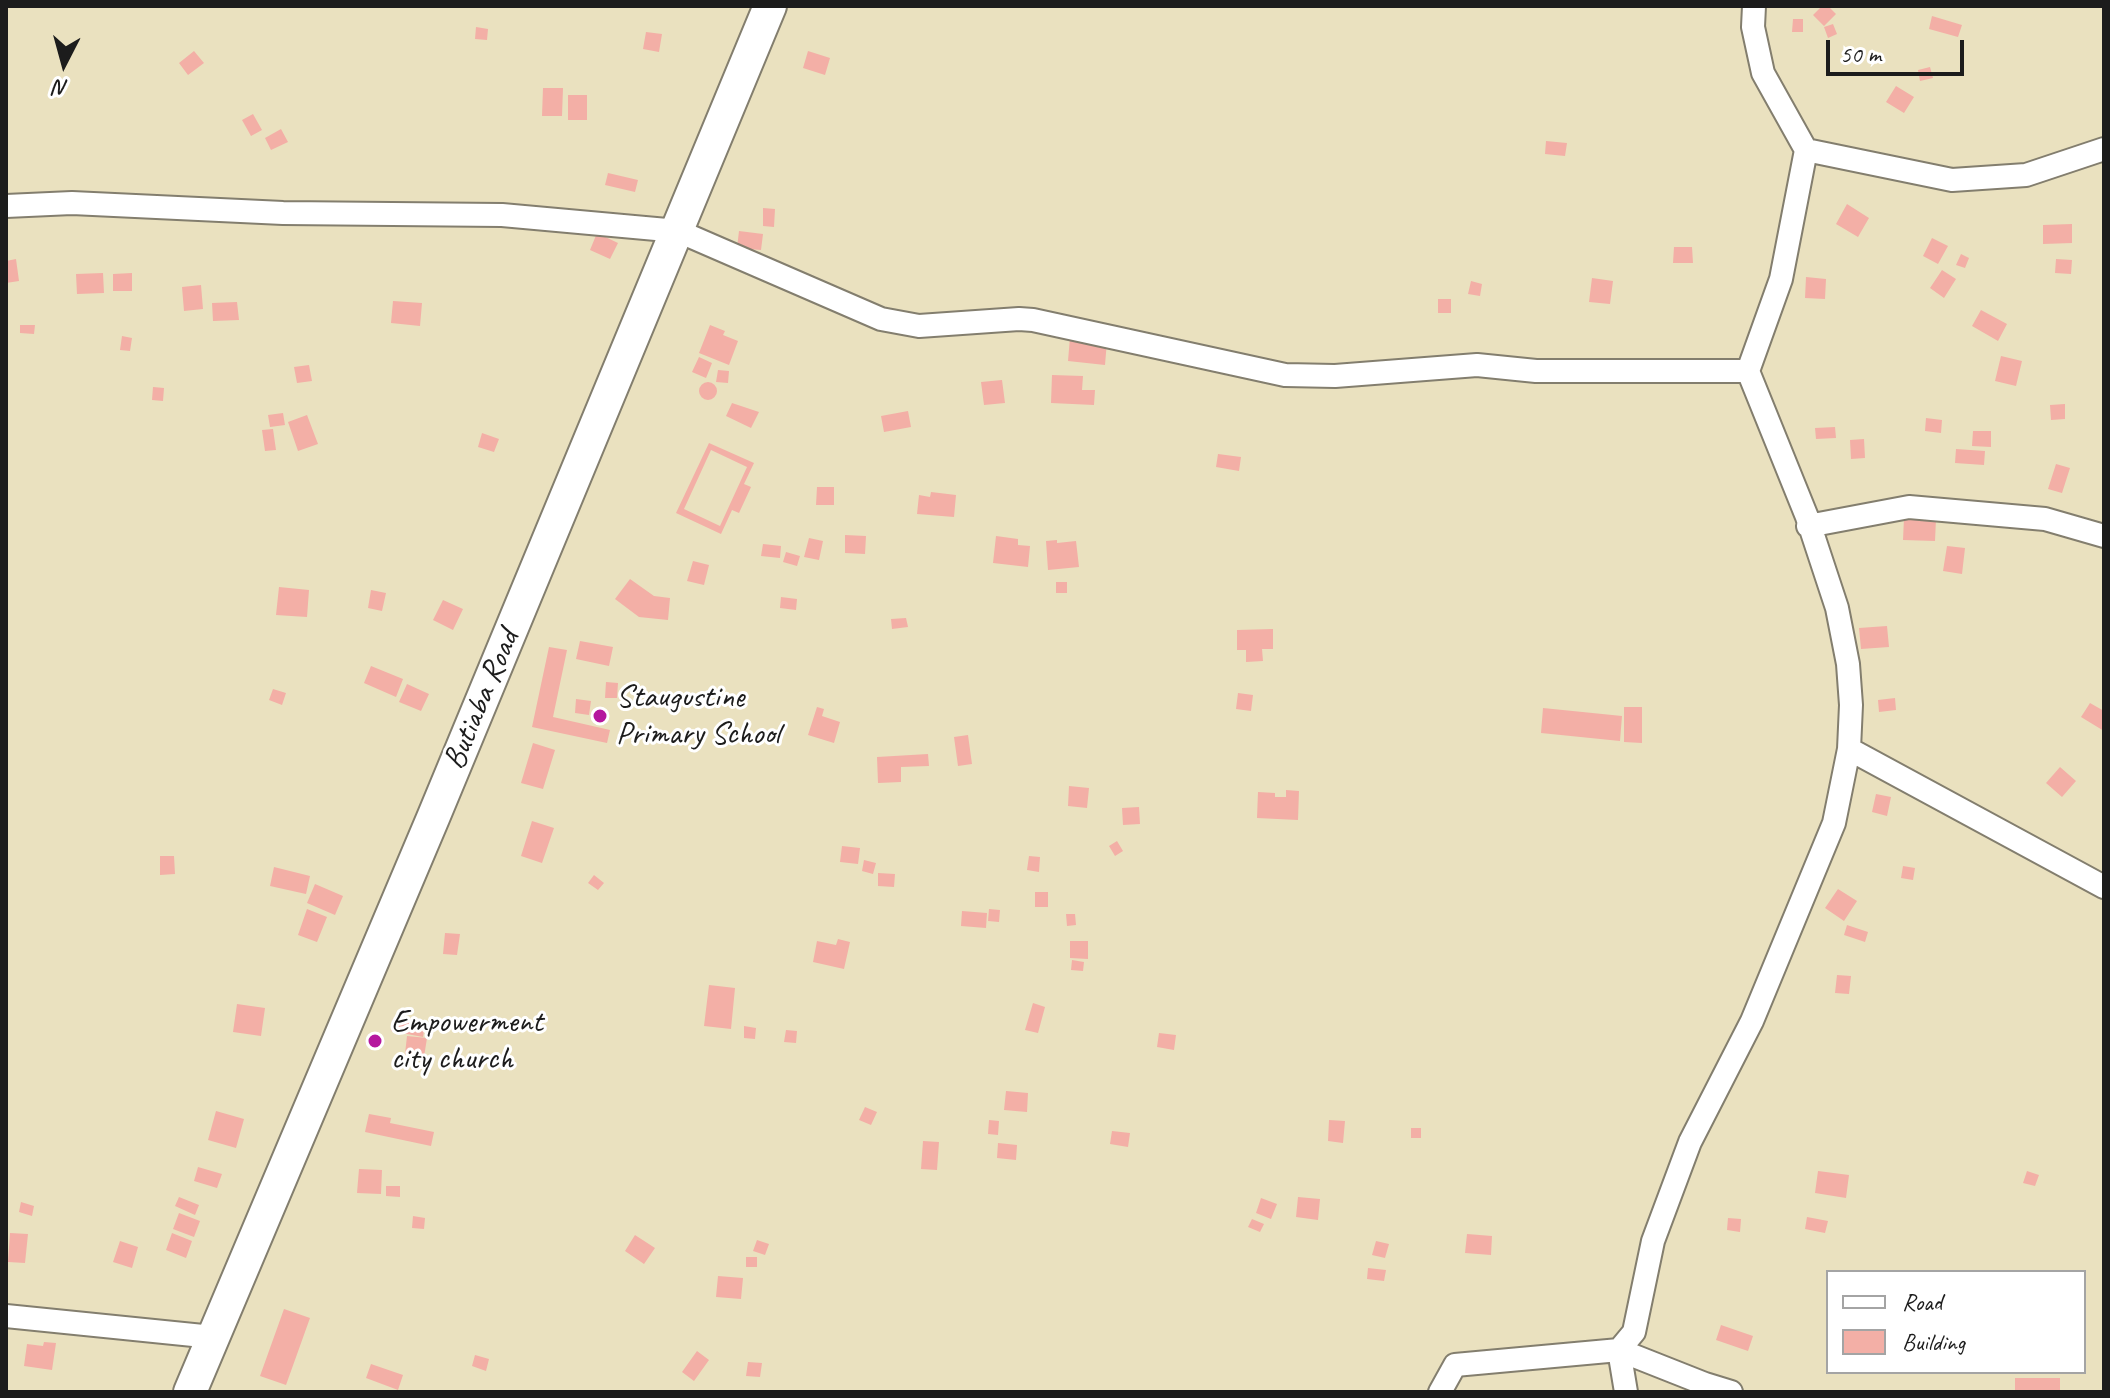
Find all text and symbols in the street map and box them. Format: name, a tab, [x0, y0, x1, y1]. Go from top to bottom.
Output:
north arrow	[24, 24, 104, 104]
scale bar	[1830, 24, 1968, 74]
text: 50 m	[1840, 39, 1881, 69]
text: N	[53, 73, 70, 103]
street label: Butiaba Road	[436, 625, 528, 775]
place label: Staugustine Primary School	[616, 679, 780, 754]
marker: Staugustine Primary School	[591, 707, 609, 725]
place label: Empowerment city church	[391, 1004, 543, 1079]
marker: Empowerment city church	[366, 1032, 384, 1050]
legend	[1826, 1270, 2086, 1374]
text: Road	[1902, 1287, 1942, 1317]
text: Building	[1902, 1327, 1965, 1357]

